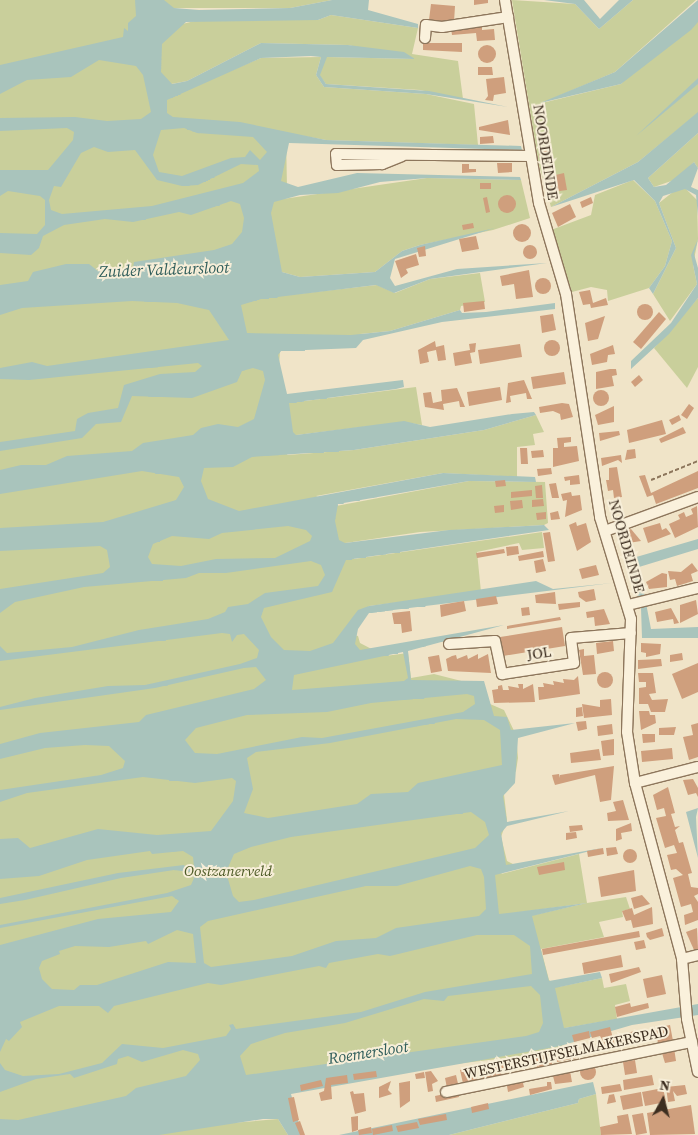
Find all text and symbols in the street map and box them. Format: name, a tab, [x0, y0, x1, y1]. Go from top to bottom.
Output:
street label: NOORDEINDE	[530, 103, 562, 201]
water label: Zuider Valdeursloot	[99, 257, 229, 281]
street label: NOORDEINDE	[605, 497, 649, 595]
street label: JOL	[525, 642, 553, 664]
park label: Oostzanerveld	[184, 862, 272, 880]
street label: WESTERSTIJFSELMAKERSPAD	[462, 1021, 670, 1083]
water label: Roemersloot	[326, 1036, 410, 1068]
north arrow	[638, 1075, 688, 1125]
text: N	[659, 1075, 671, 1096]

